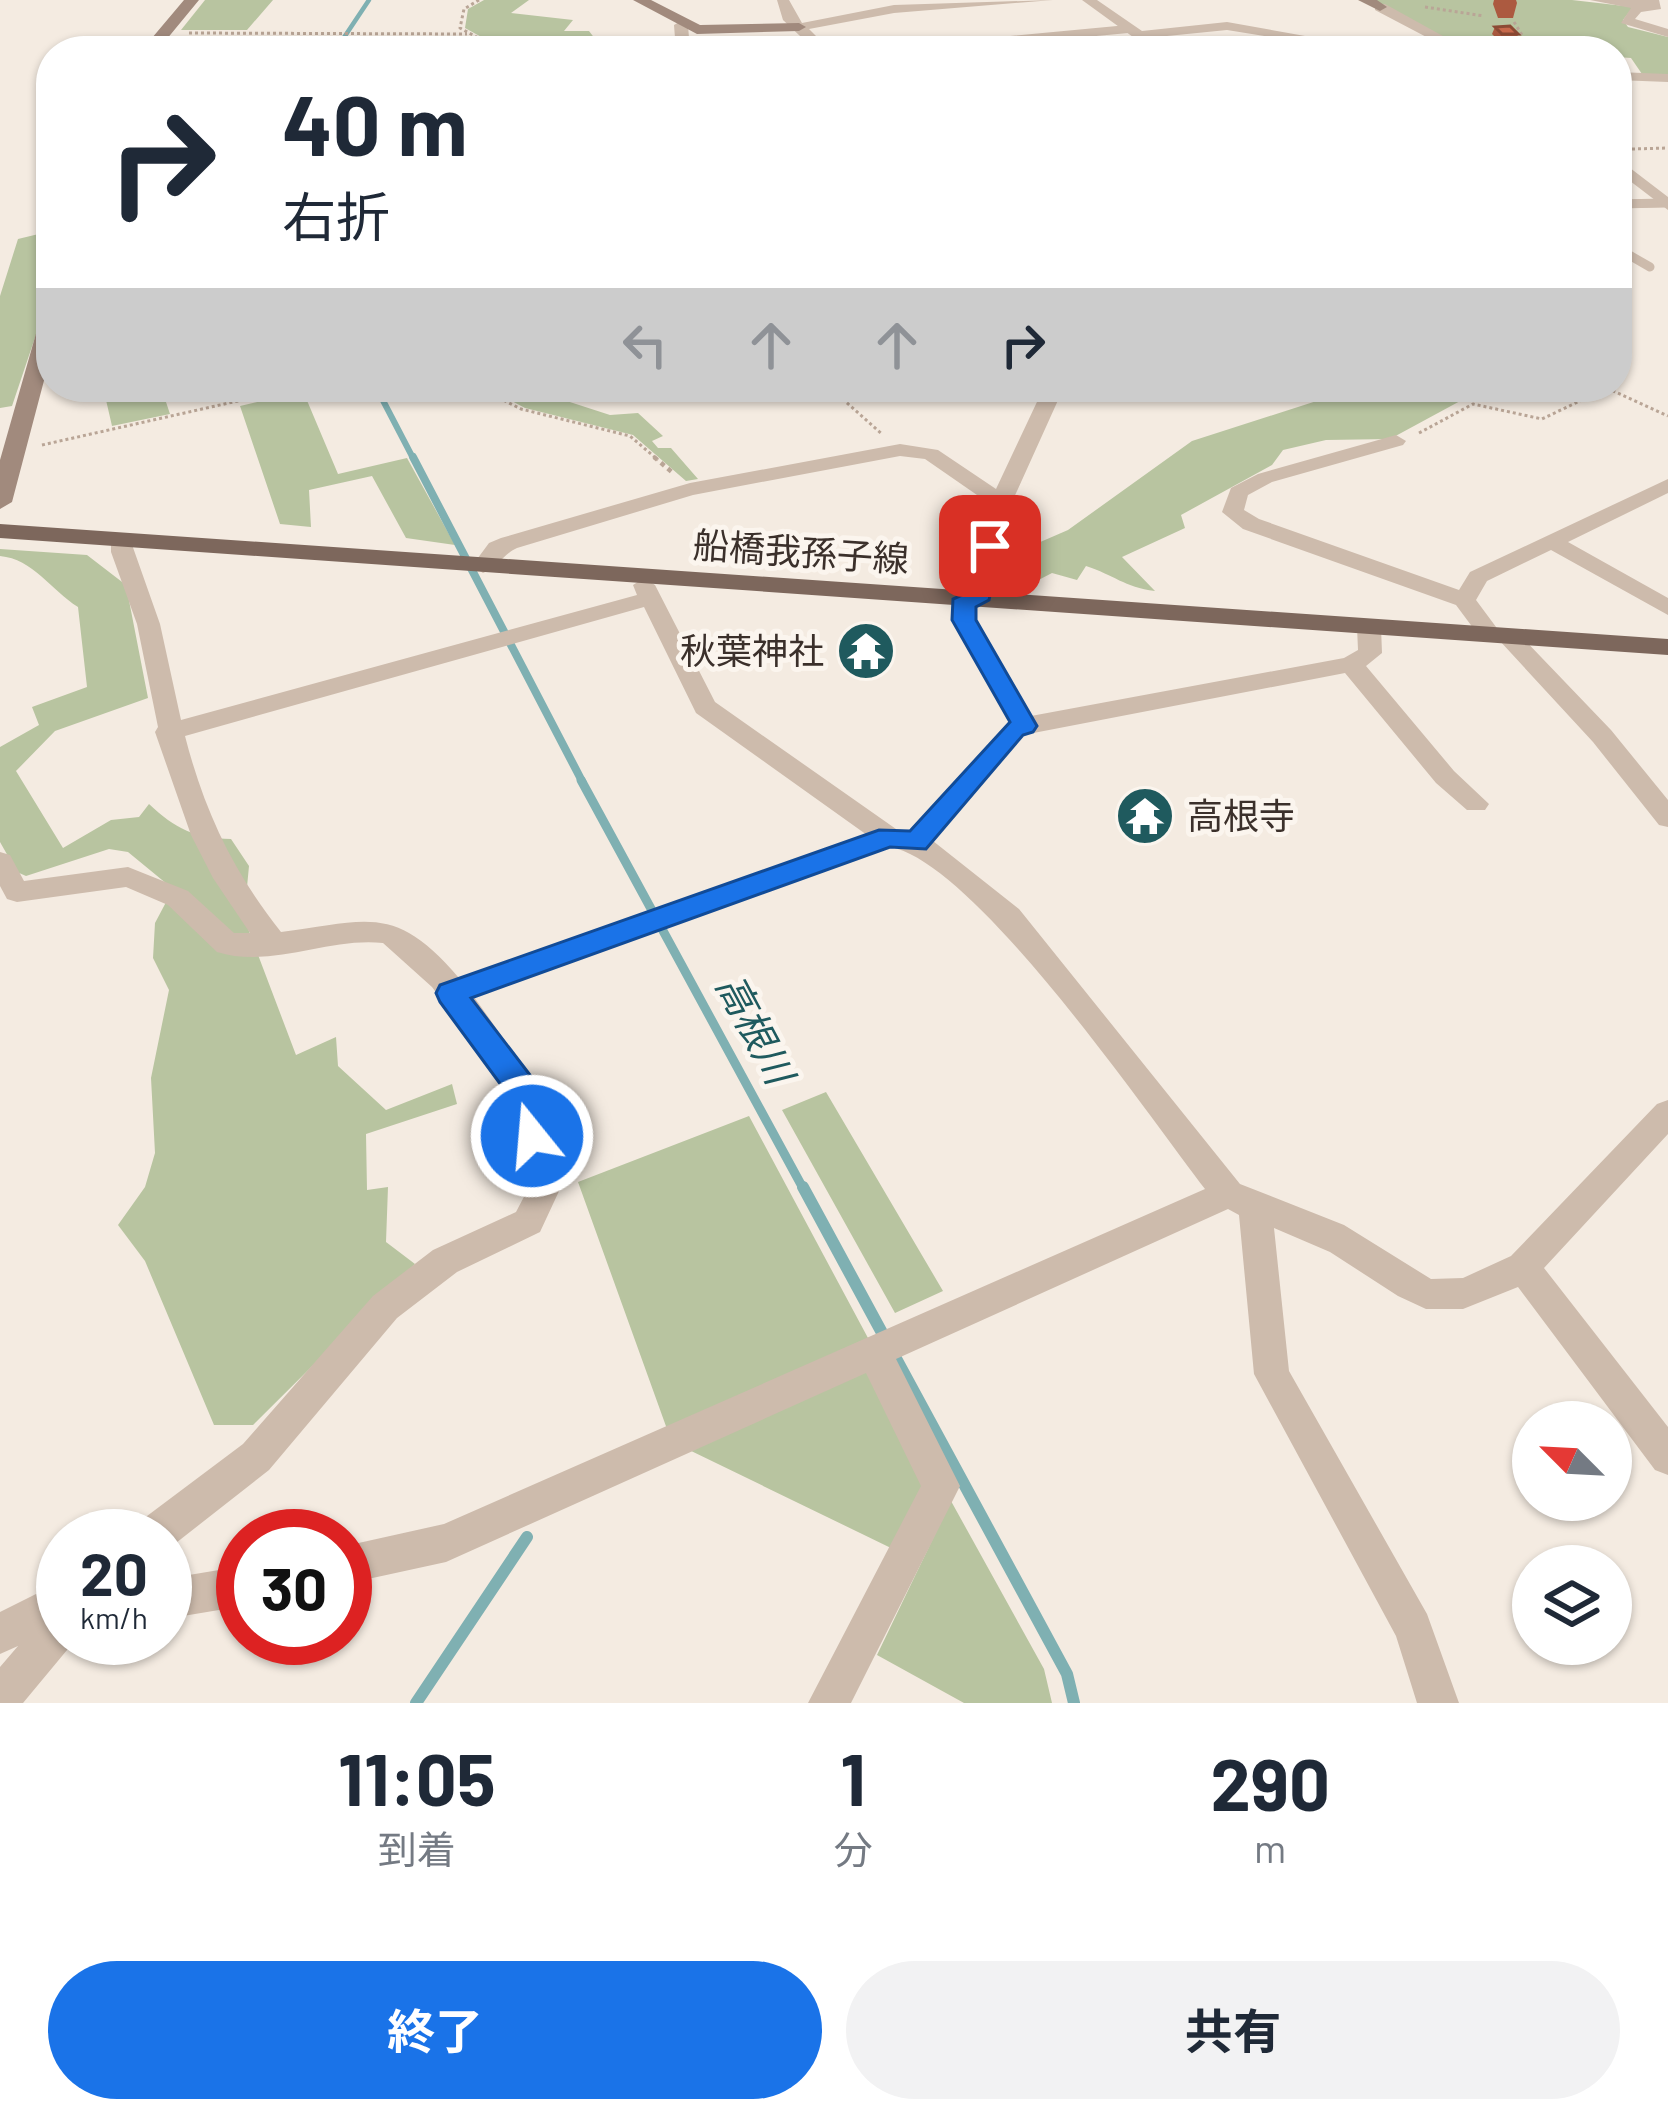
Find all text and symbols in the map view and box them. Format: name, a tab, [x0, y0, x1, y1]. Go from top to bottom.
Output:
text: 40 m	[282, 72, 468, 173]
icon: right	[84, 84, 240, 240]
text: 右折	[282, 183, 390, 248]
icon: left	[612, 312, 678, 378]
icon: ahead	[738, 312, 804, 378]
icon: ahead	[864, 312, 930, 378]
icon: right	[990, 312, 1056, 378]
pin	[939, 495, 1041, 597]
icon: arrive	[957, 513, 1023, 579]
street label: 船橋我孫子線	[692, 522, 910, 579]
temple icon: 秋葉神社	[835, 620, 897, 682]
place label: 秋葉神社	[680, 628, 824, 671]
temple icon: 高根寺	[1114, 785, 1176, 847]
place label: 高根寺	[1187, 793, 1295, 836]
water label: 高根川	[708, 966, 806, 1095]
position arrow	[469, 1073, 595, 1199]
north arrow	[1512, 1401, 1632, 1521]
map controls	[1512, 1401, 1632, 1665]
speed limit sign: 30	[216, 1509, 372, 1665]
text: 20	[80, 1536, 148, 1608]
button: layers	[1512, 1545, 1632, 1665]
text: km/h	[80, 1599, 148, 1635]
text: 11:05	[338, 1734, 496, 1820]
text: 1	[840, 1734, 866, 1820]
text: 290	[1210, 1739, 1330, 1825]
text: m	[1254, 1824, 1286, 1871]
text: 到着	[378, 1825, 456, 1872]
text: 分	[833, 1825, 872, 1872]
button: 終了	[48, 1961, 822, 2099]
button: 共有	[846, 1961, 1620, 2099]

